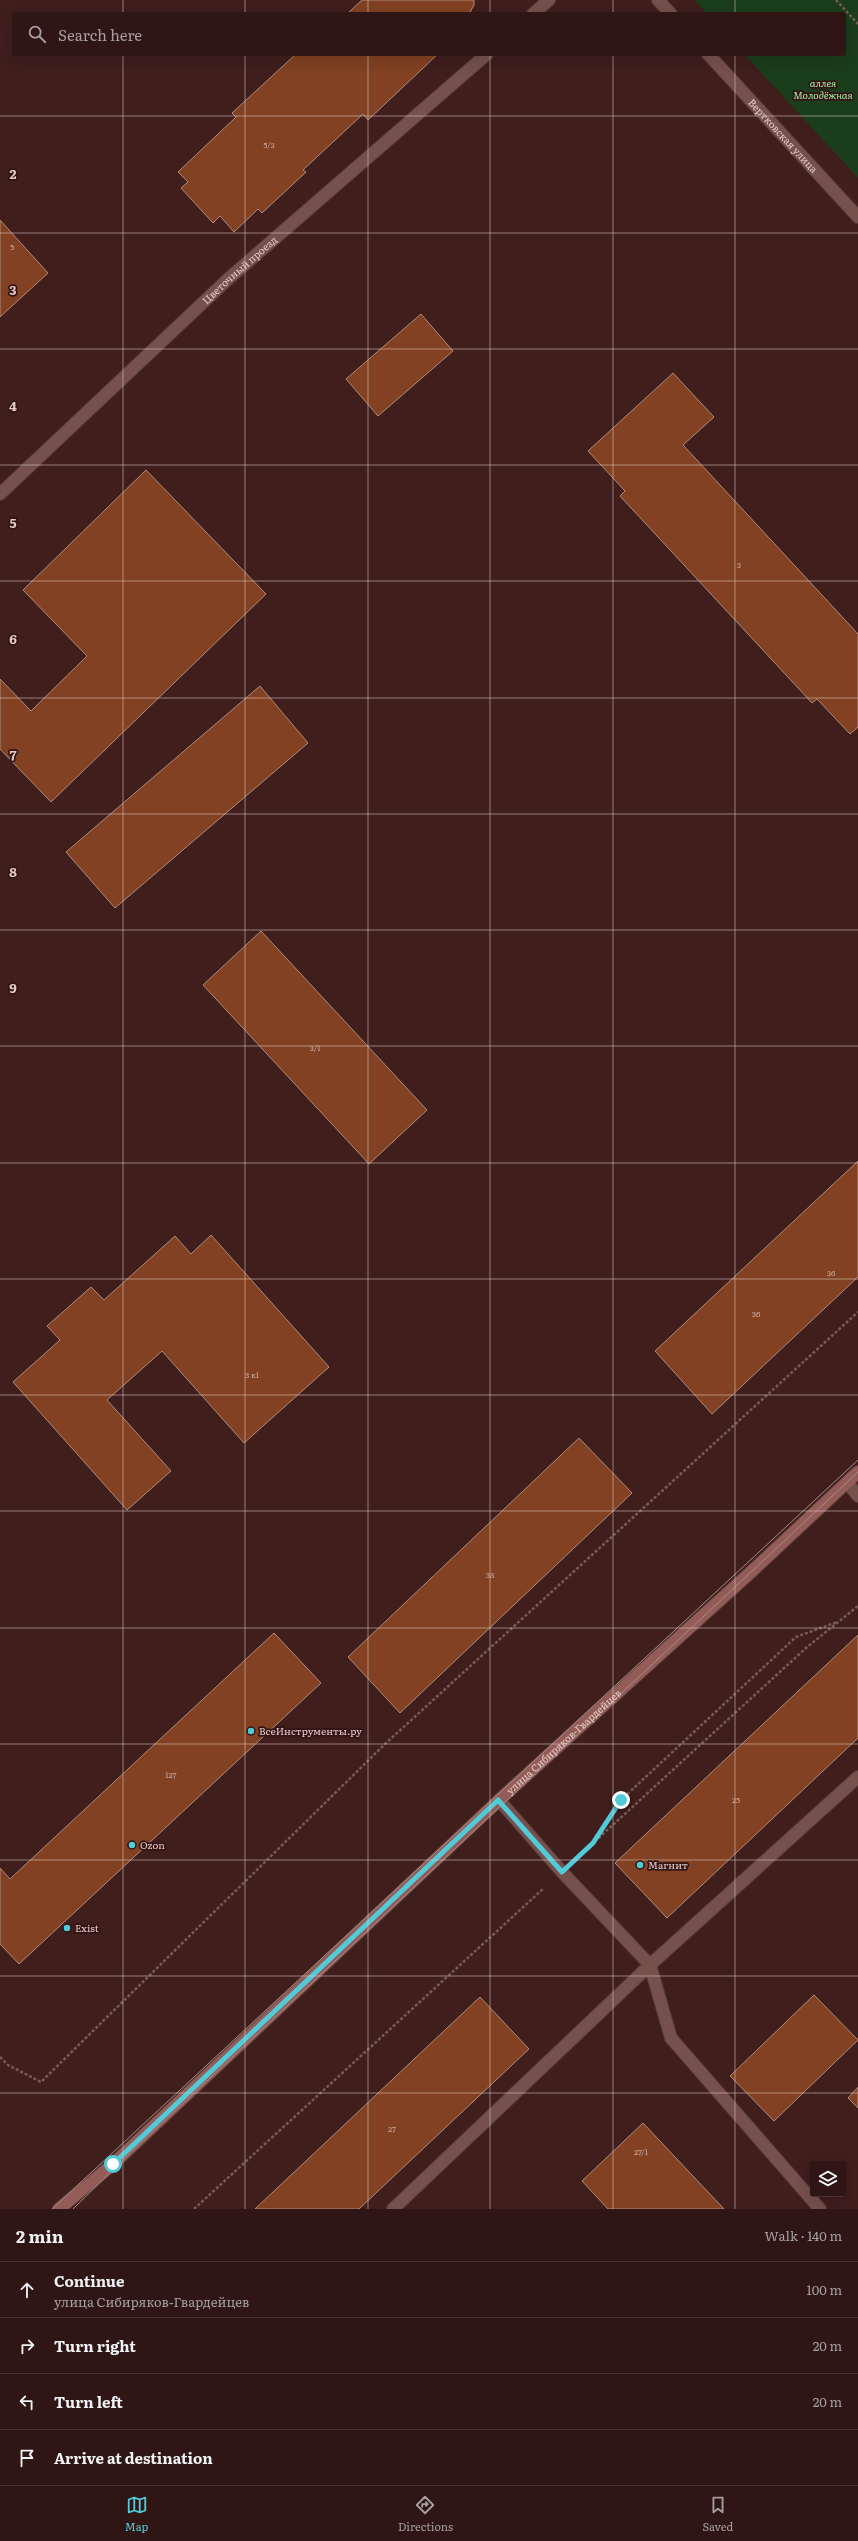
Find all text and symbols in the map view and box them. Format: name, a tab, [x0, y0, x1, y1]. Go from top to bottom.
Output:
search box	[12, 12, 846, 56]
icon: search	[26, 23, 48, 45]
text: Search here	[58, 23, 142, 46]
park label: аллея Молодёжная	[793, 75, 854, 102]
street label: Вертковская улица	[745, 95, 822, 176]
house number: 5/3	[263, 139, 275, 150]
text: 2	[10, 164, 17, 183]
street label: Цветочный проезд	[198, 232, 280, 307]
house number: 5	[10, 241, 14, 252]
text: 3	[9, 280, 17, 299]
text: 4	[9, 396, 17, 415]
text: 5	[9, 513, 17, 532]
house number: 3	[737, 559, 741, 570]
text: 6	[9, 629, 17, 648]
text: 7	[9, 745, 17, 764]
text: 8	[9, 862, 17, 881]
text: 9	[9, 978, 17, 997]
house number: 3/1	[310, 1042, 321, 1053]
house number: 36	[827, 1267, 836, 1278]
house number: 36	[752, 1308, 761, 1319]
house number: 3 к1	[245, 1369, 260, 1380]
house number: 38	[486, 1569, 495, 1580]
street label: улица Сибиряков-Гвардейцев	[502, 1685, 624, 1797]
place label: ВсеИнструменты.ру	[259, 1723, 362, 1738]
marker: ВсеИнструменты.ру	[246, 1726, 256, 1736]
house number: 127	[165, 1769, 177, 1780]
route end	[612, 1791, 630, 1809]
house number: 25	[732, 1794, 740, 1805]
place label: Ozon	[140, 1837, 165, 1852]
marker: Ozon	[127, 1840, 137, 1850]
place label: Магнит	[648, 1857, 688, 1872]
marker: Магнит	[635, 1860, 645, 1870]
place label: Exist	[75, 1920, 99, 1935]
marker: Exist	[62, 1923, 72, 1933]
house number: 27	[388, 2123, 396, 2134]
house number: 27/1	[634, 2146, 649, 2157]
route start	[104, 2155, 122, 2173]
map controls	[810, 2161, 846, 2197]
button: layers	[810, 2161, 846, 2197]
text: 2 min	[16, 2223, 64, 2248]
text: Walk · 140 m	[765, 2226, 842, 2245]
text: Continue	[54, 2269, 124, 2292]
icon: ahead	[16, 2279, 38, 2301]
text: 100 m	[806, 2280, 842, 2299]
text: улица Сибиряков-Гвардейцев	[54, 2292, 249, 2311]
text: Turn right	[54, 2334, 136, 2357]
icon: right	[16, 2335, 38, 2357]
text: 20 m	[813, 2336, 842, 2355]
text: Turn left	[54, 2390, 123, 2413]
icon: left	[16, 2391, 38, 2413]
text: 20 m	[813, 2392, 842, 2411]
text: Arrive at destination	[54, 2446, 213, 2469]
icon: arrive	[16, 2447, 38, 2469]
tab: Map	[125, 2494, 148, 2534]
tab: Directions	[398, 2494, 453, 2534]
tab: Saved	[703, 2494, 733, 2534]

